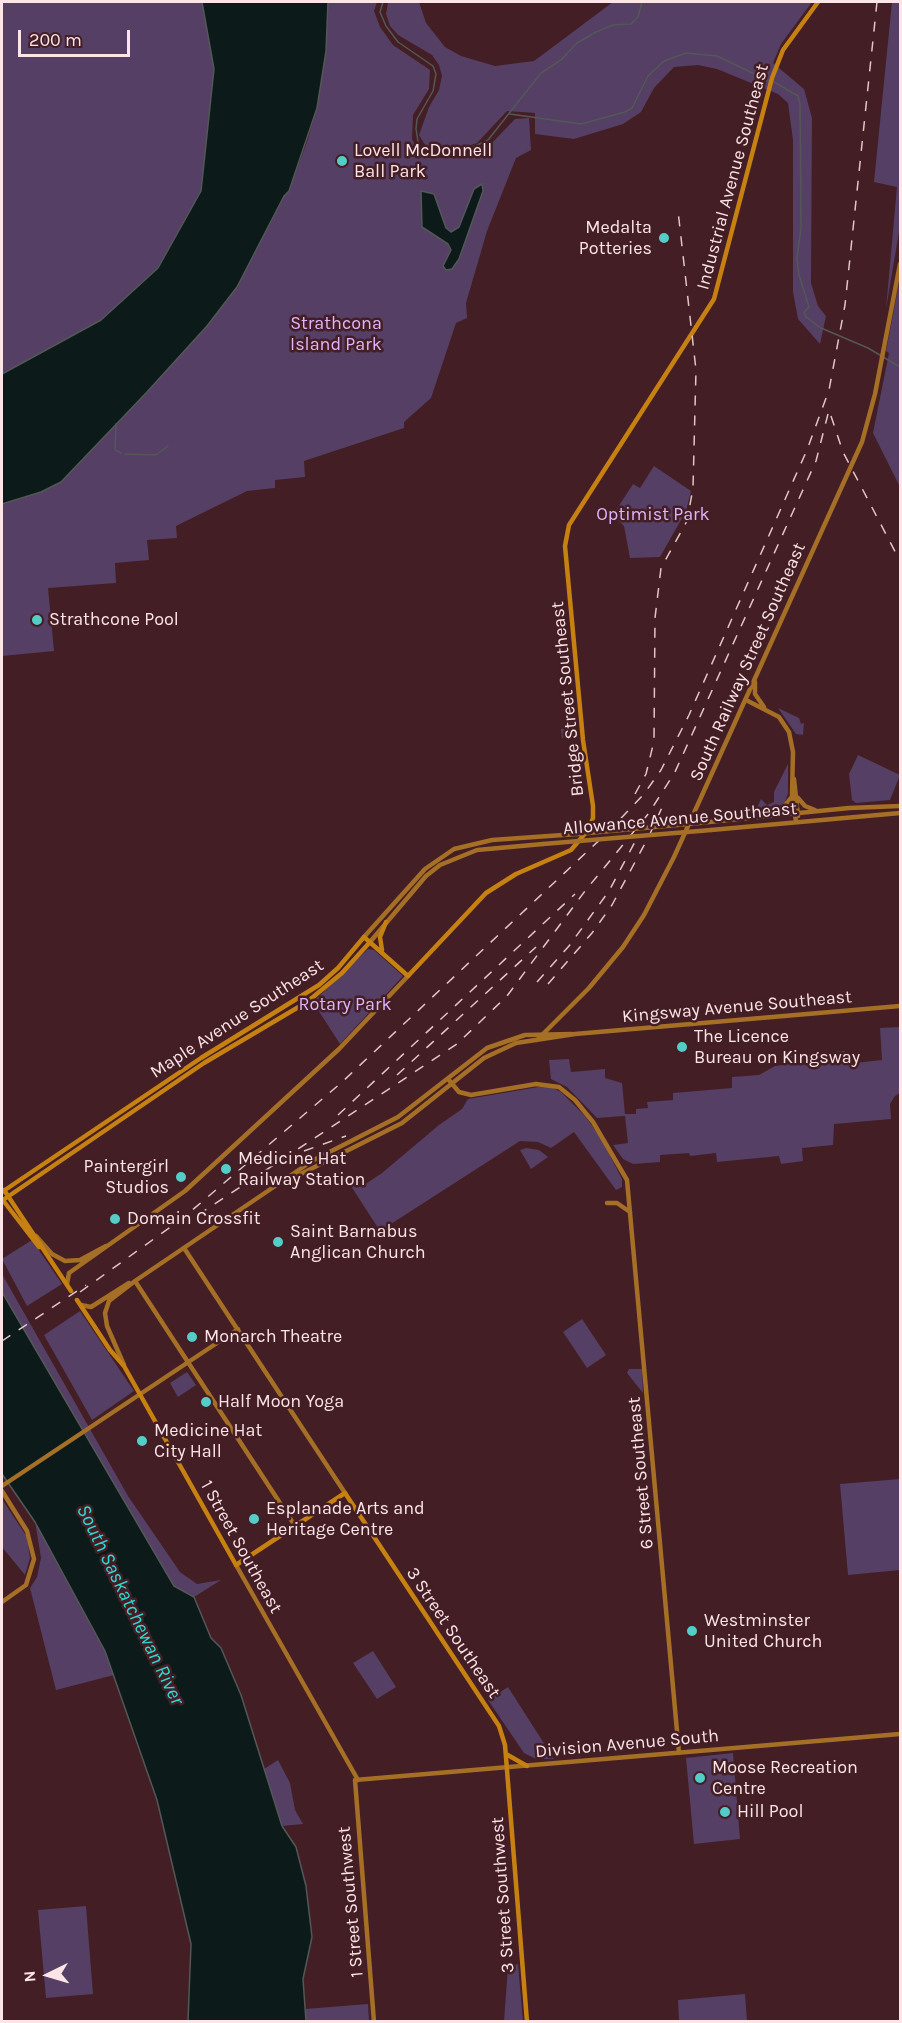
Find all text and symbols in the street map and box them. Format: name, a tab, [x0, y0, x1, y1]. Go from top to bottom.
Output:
scale bar	[21, 18, 134, 56]
text: 200 m	[29, 29, 82, 51]
street label: Industrial Avenue Southeast	[692, 62, 774, 292]
place label: Lovell McDonnell Ball Park	[354, 140, 492, 182]
marker: Lovell McDonnell Ball Park	[335, 154, 349, 168]
place label: Medalta Potteries	[579, 217, 652, 260]
marker: Medalta Potteries	[657, 231, 671, 245]
park label: Strathcona Island Park	[290, 313, 382, 356]
park label: Optimist Park	[596, 504, 710, 526]
street label: South Railway Street Southeast	[686, 539, 810, 785]
street label: Bridge Street Southeast	[547, 601, 589, 797]
place label: Strathcone Pool	[49, 609, 179, 631]
marker: Strathcone Pool	[30, 613, 44, 627]
street label: Allowance Avenue Southeast	[562, 798, 798, 840]
street label: Maple Avenue Southeast	[146, 955, 328, 1083]
street label: Kingsway Avenue Southeast	[621, 986, 853, 1028]
park label: Rotary Park	[298, 994, 392, 1016]
place label: The Licence Bureau on Kingsway	[694, 1026, 860, 1068]
marker: The Licence Bureau on Kingsway	[675, 1040, 689, 1054]
place label: Medicine Hat Railway Station	[238, 1148, 365, 1190]
place label: Paintergirl Studios	[84, 1156, 169, 1198]
marker: Medicine Hat Railway Station	[219, 1162, 233, 1176]
marker: Paintergirl Studios	[174, 1170, 188, 1184]
place label: Domain Crossfit	[127, 1208, 261, 1230]
marker: Domain Crossfit	[108, 1212, 122, 1226]
place label: Saint Barnabus Anglican Church	[290, 1221, 426, 1264]
marker: Saint Barnabus Anglican Church	[271, 1235, 285, 1249]
place label: Monarch Theatre	[204, 1326, 342, 1348]
marker: Monarch Theatre	[185, 1330, 199, 1344]
place label: Half Moon Yoga	[218, 1391, 344, 1413]
marker: Half Moon Yoga	[199, 1395, 213, 1409]
street label: 6 Street Southeast	[624, 1396, 658, 1550]
place label: Medicine Hat City Hall	[154, 1420, 262, 1462]
marker: Medicine Hat City Hall	[135, 1434, 149, 1448]
street label: 1 Street Southeast	[196, 1477, 286, 1617]
place label: Esplanade Arts and Heritage Centre	[266, 1498, 425, 1540]
water label: South Saskatchewan River	[71, 1501, 189, 1709]
marker: Esplanade Arts and Heritage Centre	[247, 1512, 261, 1526]
street label: 3 Street Southeast	[401, 1563, 505, 1703]
place label: Westminster United Church	[704, 1610, 822, 1652]
marker: Westminster United Church	[685, 1624, 699, 1638]
street label: Division Avenue South	[534, 1725, 720, 1763]
place label: Moose Recreation Centre	[712, 1757, 858, 1800]
marker: Moose Recreation Centre	[693, 1771, 707, 1785]
place label: Hill Pool	[737, 1801, 803, 1823]
marker: Hill Pool	[718, 1805, 732, 1819]
street label: 3 Street Southwest	[487, 1816, 519, 1974]
street label: 1 Street Southwest	[334, 1826, 368, 1978]
north arrow	[18, 1945, 78, 2005]
text: N	[20, 1970, 40, 1983]

